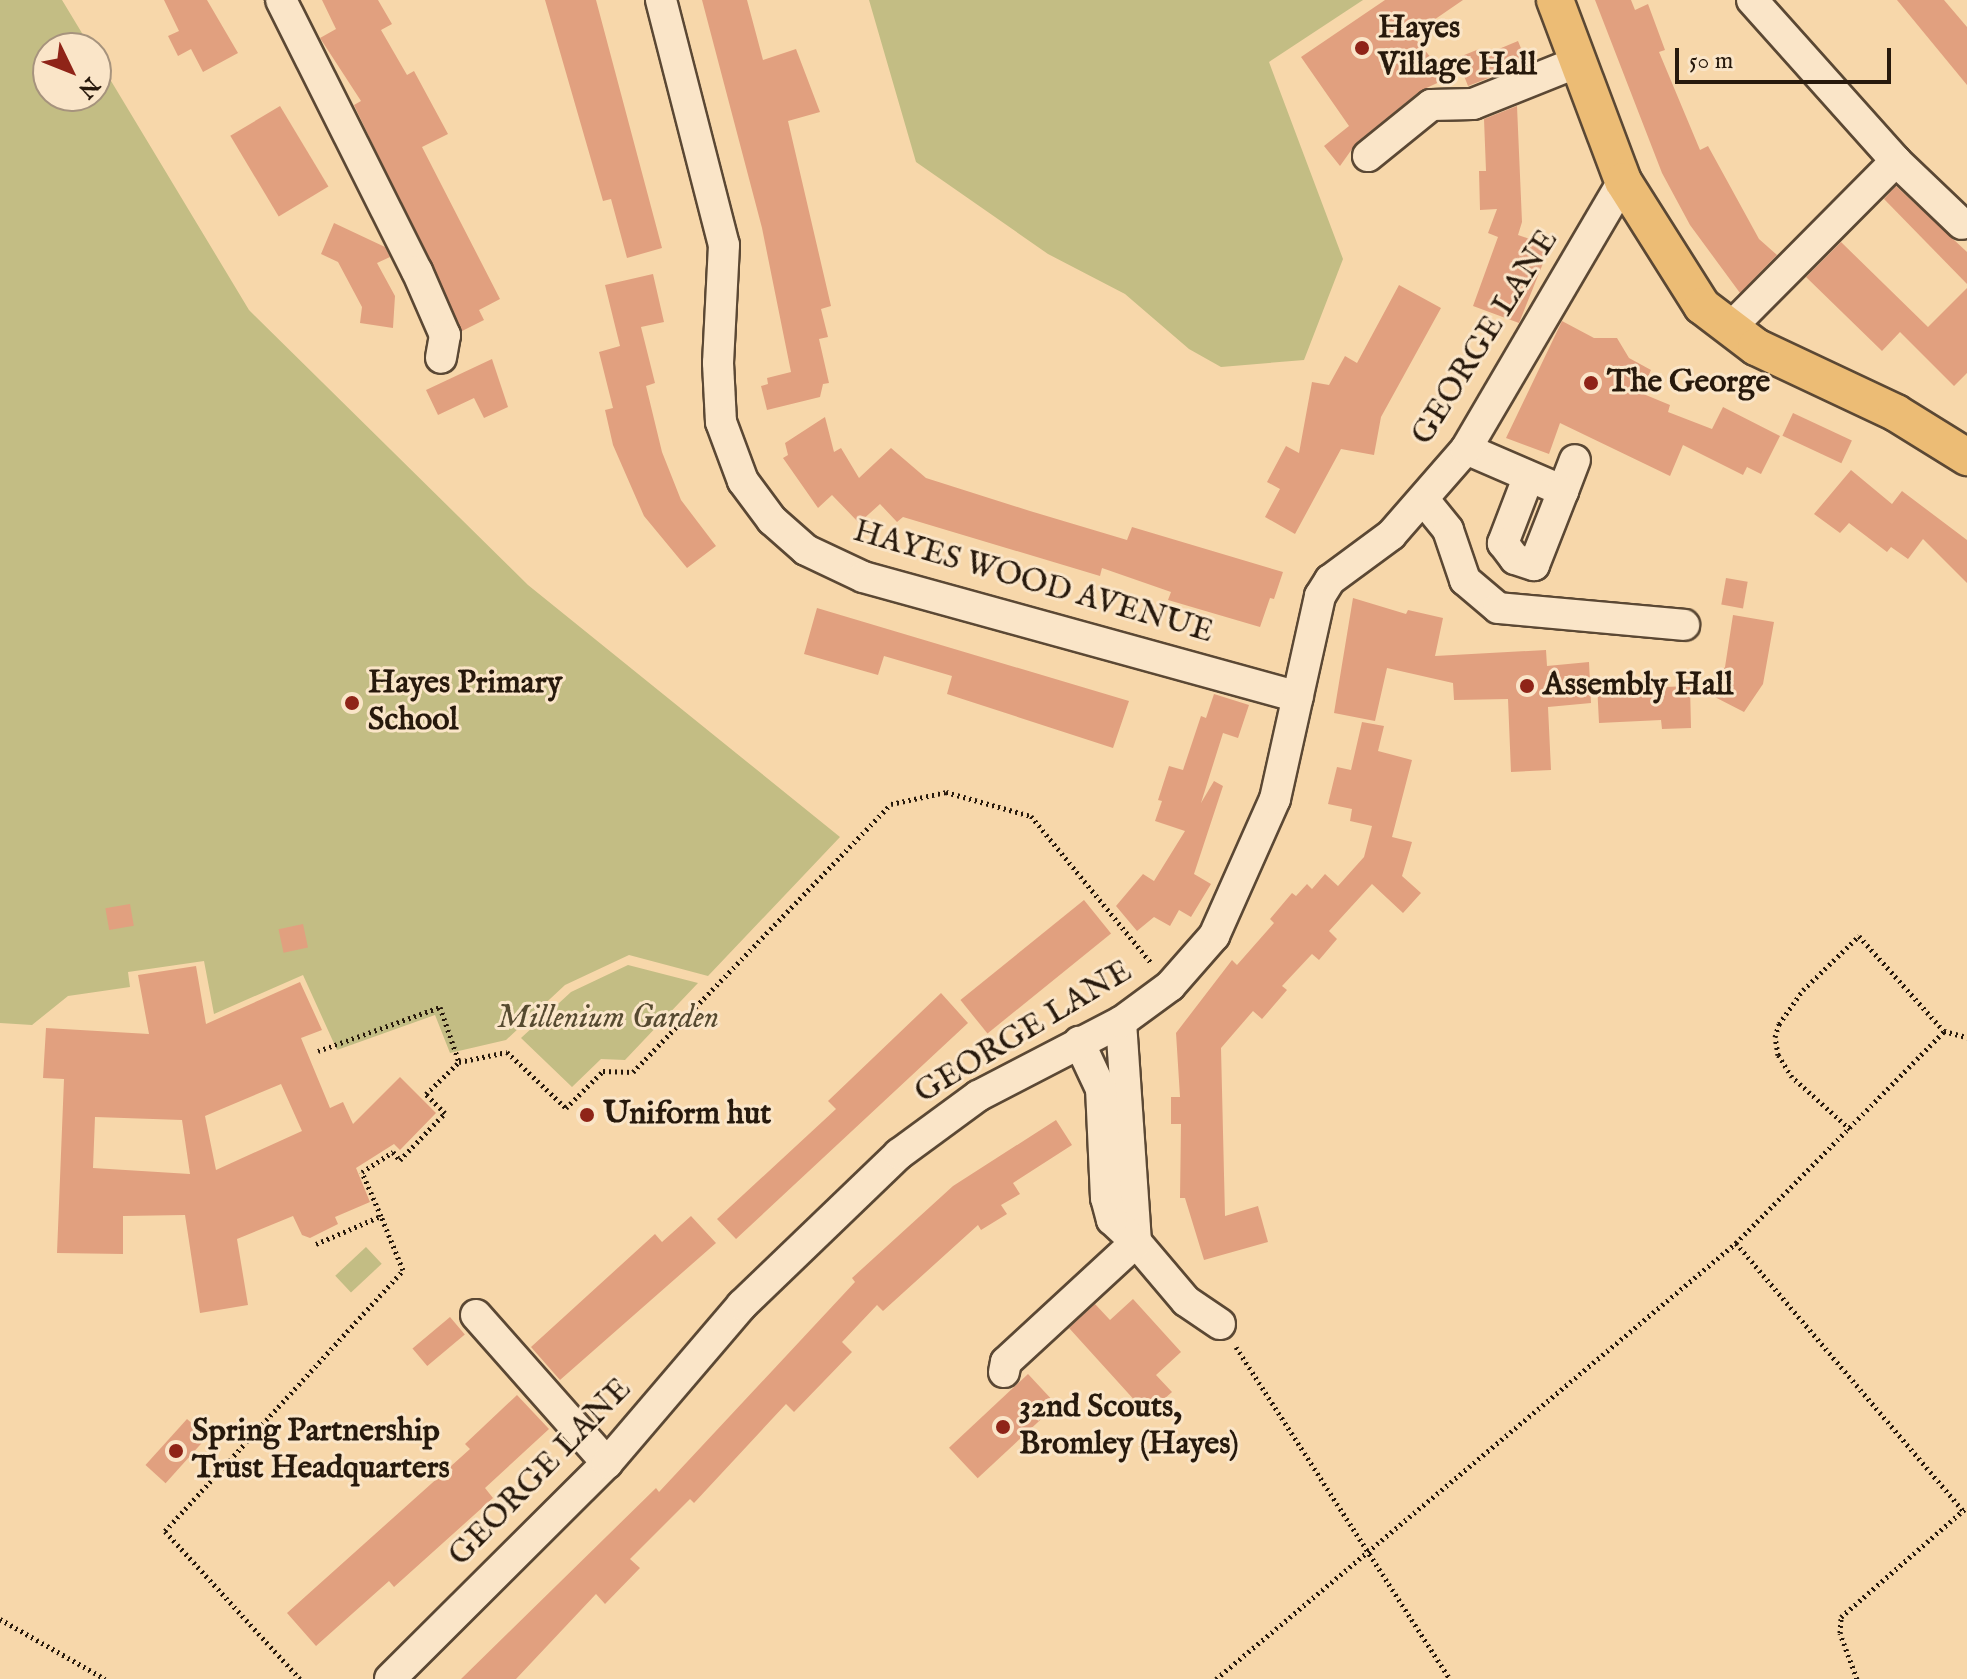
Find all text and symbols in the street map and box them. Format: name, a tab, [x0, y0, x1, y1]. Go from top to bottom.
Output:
place label: Hayes Village Hall	[1378, 11, 1537, 86]
north arrow	[32, 32, 112, 112]
scale bar	[1679, 32, 1895, 82]
marker: Hayes Village Hall	[1353, 39, 1371, 57]
text: 50 m	[1689, 46, 1733, 77]
text: N	[71, 70, 105, 104]
street label: GEORGE LANE	[1404, 223, 1568, 453]
place label: The George	[1607, 364, 1770, 402]
marker: The George	[1582, 374, 1600, 392]
street label: HAYES WOOD AVENUE	[849, 513, 1217, 653]
place label: Hayes Primary School	[368, 666, 562, 741]
place label: Assembly Hall	[1543, 667, 1733, 705]
marker: Assembly Hall	[1518, 677, 1536, 695]
marker: Hayes Primary School	[343, 694, 361, 712]
street label: GEORGE LANE	[909, 953, 1139, 1113]
park label: Millenium Garden	[497, 1000, 719, 1038]
place label: Uniform hut	[603, 1096, 771, 1134]
marker: Uniform hut	[578, 1106, 596, 1124]
street label: GEORGE LANE	[442, 1371, 640, 1575]
place label: 32nd Scouts, Bromley (Hayes)	[1019, 1390, 1239, 1465]
place label: Spring Partnership Trust Headquarters	[192, 1414, 450, 1489]
marker: 32nd Scouts, Bromley (Hayes)	[994, 1418, 1012, 1436]
marker: Spring Partnership Trust Headquarters	[167, 1442, 185, 1460]

